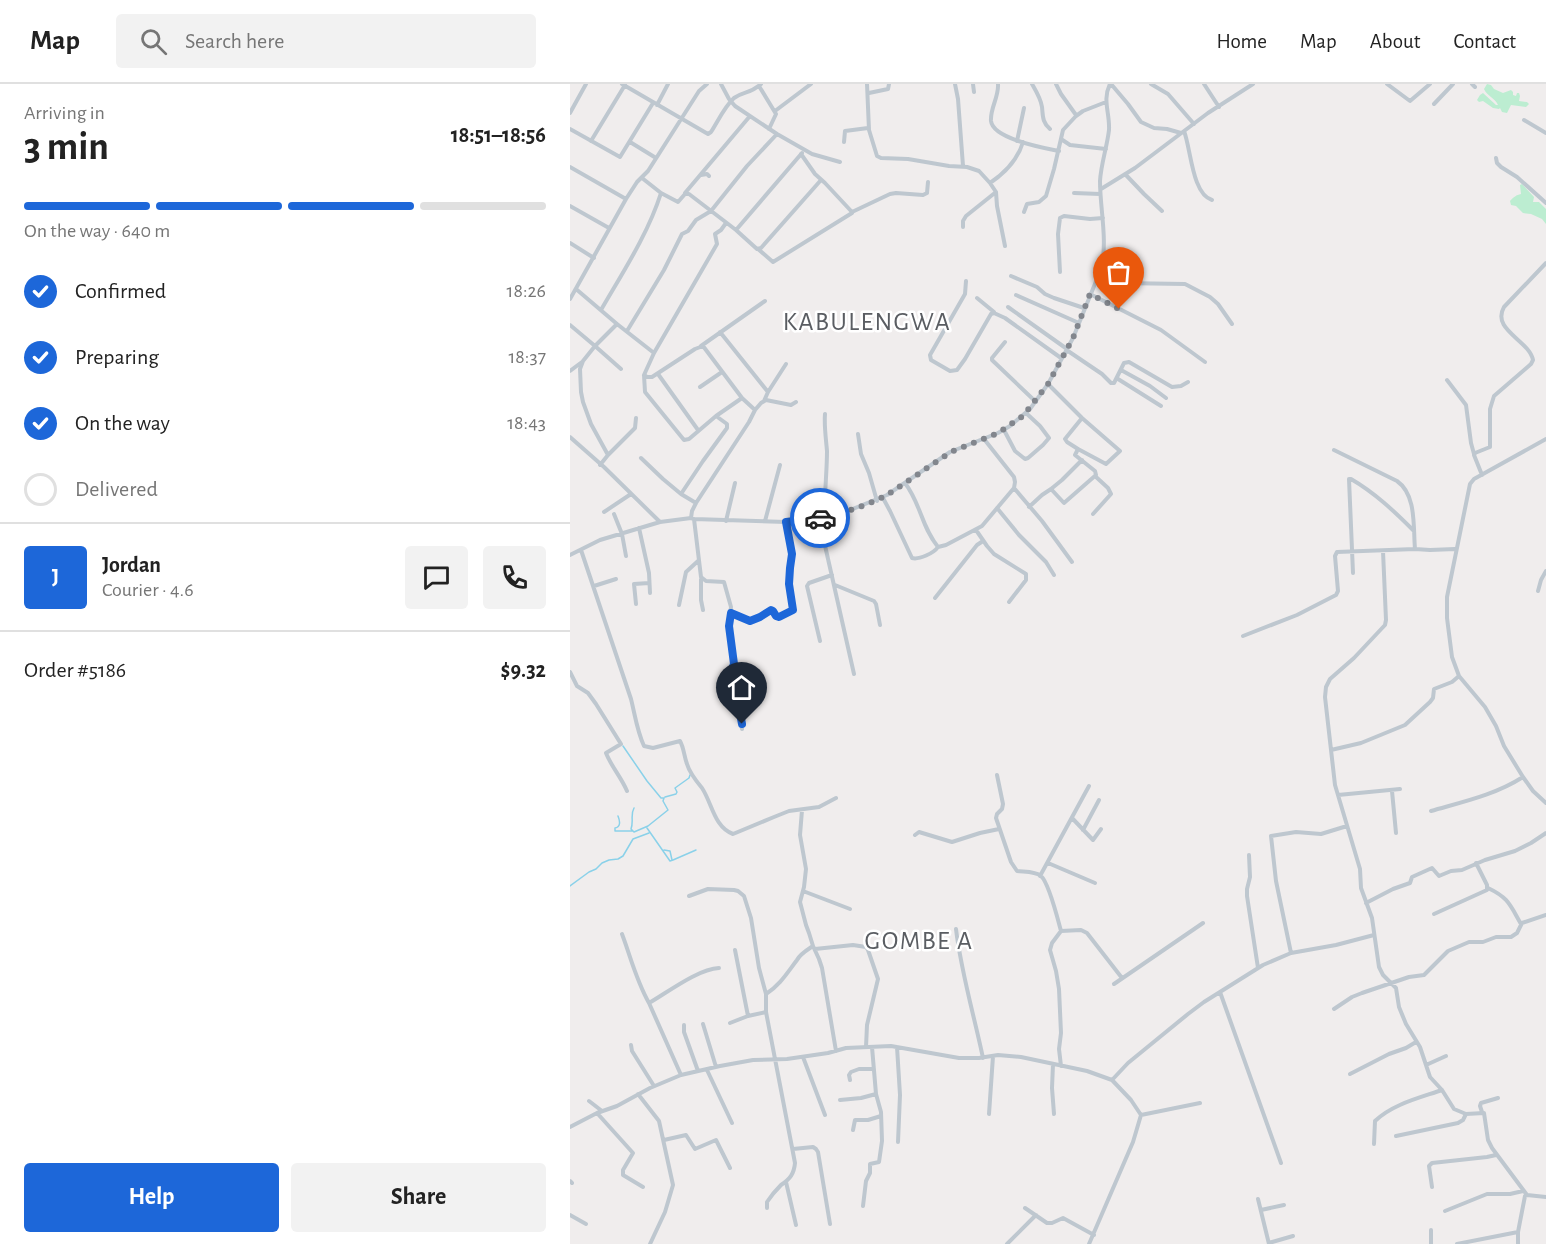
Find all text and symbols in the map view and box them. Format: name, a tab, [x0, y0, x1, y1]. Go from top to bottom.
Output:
search box	[116, 14, 536, 68]
icon: search	[137, 25, 170, 58]
text: Map	[30, 27, 80, 55]
text: Search here	[185, 30, 284, 52]
text: Home	[1216, 31, 1267, 52]
text: Map	[1300, 31, 1337, 52]
text: About	[1370, 31, 1420, 52]
text: Contact	[1453, 31, 1516, 52]
text: Arriving in	[24, 103, 105, 123]
text: 18:51–18:56	[451, 124, 546, 146]
text: 3 min	[24, 128, 109, 167]
text: On the way · 640 m	[24, 221, 170, 241]
pin	[1093, 247, 1144, 309]
icon: bag	[1102, 256, 1135, 289]
icon: check	[24, 275, 57, 308]
text: Confirmed	[75, 280, 166, 302]
text: 18:26	[507, 281, 546, 301]
district label: KABULENGWA	[783, 309, 951, 335]
icon: check	[24, 341, 57, 374]
text: Preparing	[75, 346, 159, 368]
text: 18:37	[508, 347, 546, 367]
icon: check	[24, 407, 57, 440]
text: On the way	[75, 412, 170, 434]
text: 18:43	[507, 413, 546, 433]
text: Delivered	[75, 478, 158, 500]
courier	[790, 488, 850, 548]
icon: car	[804, 502, 837, 535]
button: chat	[405, 546, 468, 609]
button: phone	[483, 546, 546, 609]
text: Jordan	[102, 554, 161, 576]
text: J	[52, 566, 59, 588]
text: Courier · 4.6	[102, 580, 194, 600]
text: Order #5186	[24, 659, 126, 681]
text: $9.32	[501, 659, 546, 681]
pin	[716, 662, 767, 724]
icon: home	[725, 671, 758, 704]
district label: GOMBE A	[865, 928, 973, 954]
button: Help	[24, 1163, 279, 1232]
button: Share	[291, 1163, 546, 1232]

